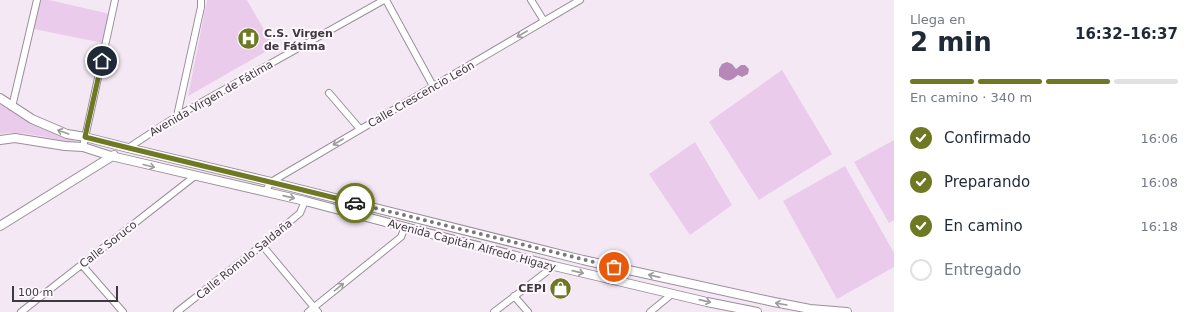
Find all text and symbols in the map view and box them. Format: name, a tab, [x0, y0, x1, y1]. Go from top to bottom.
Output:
text: Llega en	[910, 12, 965, 27]
text: 16:32–16:37	[1075, 25, 1178, 43]
hospital icon: C.S. Virgen de Fátima	[235, 26, 261, 52]
place label: C.S. Virgen de Fátima	[264, 27, 333, 53]
text: 2 min	[910, 27, 992, 57]
one-way arrow	[516, 30, 528, 38]
pin	[85, 44, 119, 78]
icon: home	[91, 50, 113, 72]
street label: Avenida Virgen de Fátima	[147, 58, 275, 139]
street label: Calle Crescencio León	[366, 59, 477, 130]
text: En camino · 340 m	[910, 90, 1032, 105]
icon: check	[910, 127, 932, 149]
one-way arrow	[57, 128, 69, 136]
text: Confirmado	[944, 129, 1031, 147]
text: 16:06	[1141, 131, 1178, 146]
one-way arrow	[332, 139, 344, 147]
one-way arrow	[142, 162, 155, 170]
icon: check	[910, 171, 932, 193]
text: Preparando	[944, 173, 1030, 191]
text: 16:08	[1141, 175, 1178, 190]
courier	[335, 183, 375, 223]
icon: car	[344, 192, 366, 214]
one-way arrow	[283, 194, 296, 202]
icon: check	[910, 215, 932, 237]
street label: Calle Romulo Saldaña	[194, 217, 295, 302]
street label: Avenida Capitán Alfredo Higazy	[386, 217, 558, 274]
text: En camino	[944, 217, 1023, 235]
street label: Calle Soruco	[77, 218, 140, 271]
text: 16:18	[1141, 219, 1178, 234]
pin	[597, 250, 631, 284]
icon: bag	[603, 256, 625, 278]
text: Entregado	[944, 261, 1021, 279]
one-way arrow	[571, 268, 584, 276]
one-way arrow	[648, 272, 661, 280]
shop icon: CEPI	[548, 275, 574, 301]
place label: CEPI	[518, 282, 546, 295]
one-way arrow	[333, 283, 344, 292]
scale bar	[12, 284, 118, 303]
text: 100 m	[18, 286, 53, 299]
one-way arrow	[698, 298, 711, 306]
one-way arrow	[775, 299, 788, 307]

